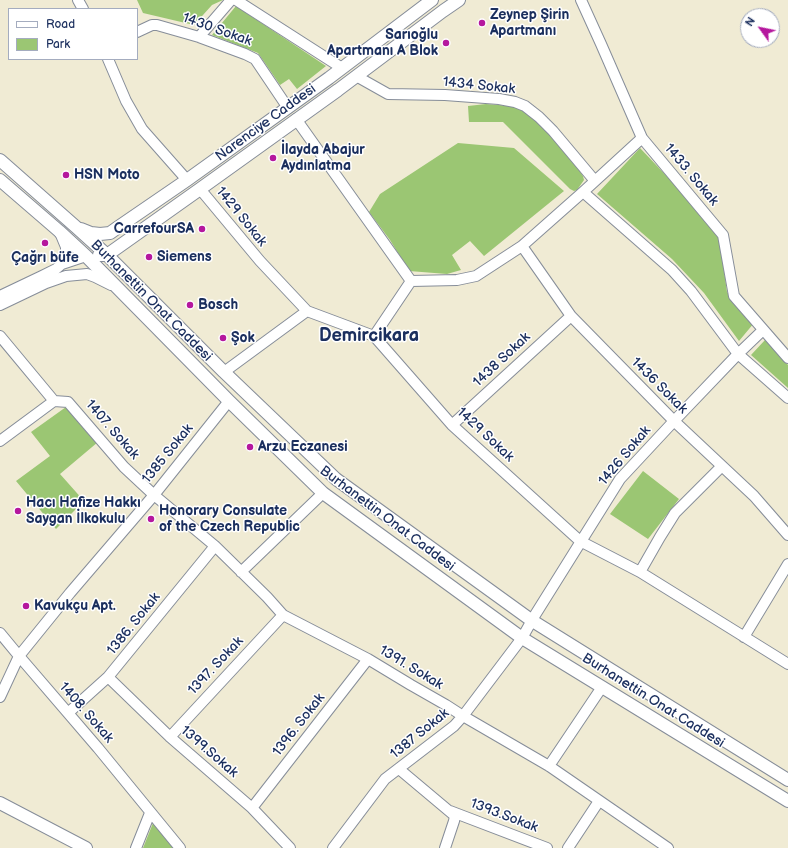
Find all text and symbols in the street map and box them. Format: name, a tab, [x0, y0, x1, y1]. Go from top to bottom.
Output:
place label: Zeynep Şirin Apartmanı	[490, 7, 569, 40]
legend	[8, 8, 138, 60]
north arrow	[740, 8, 780, 48]
street label: 1430 Sokak	[180, 10, 254, 50]
text: N	[743, 15, 758, 29]
text: Road	[46, 17, 75, 32]
marker: Zeynep Şirin Apartmanı	[477, 18, 487, 28]
place label: Sarıoğlu Apartmanı A Blok	[327, 27, 438, 60]
text: Park	[46, 37, 70, 52]
marker: Sarıoğlu Apartmanı A Blok	[441, 38, 451, 48]
street label: 1434 Sokak	[442, 74, 516, 98]
street label: Narenciye Caddesi	[212, 81, 320, 165]
street label: 1433. Sokak	[660, 141, 722, 209]
place label: İlayda Abajur Aydınlatma	[281, 142, 365, 174]
marker: İlayda Abajur Aydınlatma	[268, 153, 278, 163]
place label: HSN Moto	[74, 167, 140, 183]
marker: HSN Moto	[61, 170, 71, 180]
street label: 1429 Sokak	[212, 184, 270, 250]
place label: CarrefourSA	[114, 221, 194, 237]
marker: CarrefourSA	[197, 224, 207, 234]
street label: Burhanettin Onat Caddesi	[87, 237, 215, 365]
marker: Çağrı büfe	[40, 238, 50, 248]
place label: Siemens	[157, 249, 212, 265]
place label: Çağrı büfe	[11, 250, 79, 266]
marker: Siemens	[144, 252, 154, 262]
place label: Bosch	[198, 297, 238, 313]
marker: Bosch	[185, 300, 195, 310]
district label: Demircikara	[319, 325, 419, 347]
street label: 1438 Sokak	[470, 329, 534, 391]
place label: Şok	[231, 330, 255, 346]
marker: Şok	[218, 333, 228, 343]
street label: 1436 Sokak	[627, 354, 691, 418]
street label: 1407. Sokak	[82, 397, 142, 463]
street label: 1429 Sokak	[453, 404, 517, 466]
street label: 1385 Sokak	[139, 421, 197, 487]
street label: 1426 Sokak	[595, 423, 655, 489]
place label: Arzu Eczanesi	[258, 439, 348, 455]
marker: Arzu Eczanesi	[245, 442, 255, 452]
street label: Burhanettin Onat Caddesi	[316, 463, 458, 575]
place label: Hacı Hafize Hakkı Saygan İlkokulu	[26, 495, 141, 528]
place label: Honorary Consulate of the Czech Republic	[159, 503, 300, 536]
marker: Hacı Hafize Hakkı Saygan İlkokulu	[13, 506, 23, 516]
marker: Honorary Consulate of the Czech Republic	[146, 514, 156, 524]
street label: 1386. Sokak	[104, 590, 164, 658]
place label: Kavukçu Apt.	[34, 598, 116, 614]
marker: Kavukçu Apt.	[21, 601, 31, 611]
street label: 1397. Sokak	[185, 633, 247, 699]
street label: 1391. Sokak	[376, 642, 446, 694]
street label: Burhanettin Onat Caddesi	[579, 650, 727, 752]
street label: 1408. Sokak	[55, 679, 117, 747]
street label: 1396. Sokak	[269, 690, 329, 760]
street label: 1387 Sokak	[387, 705, 453, 763]
street label: 1399.Sokak	[177, 722, 241, 782]
street label: 1393.Sokak	[468, 795, 540, 837]

